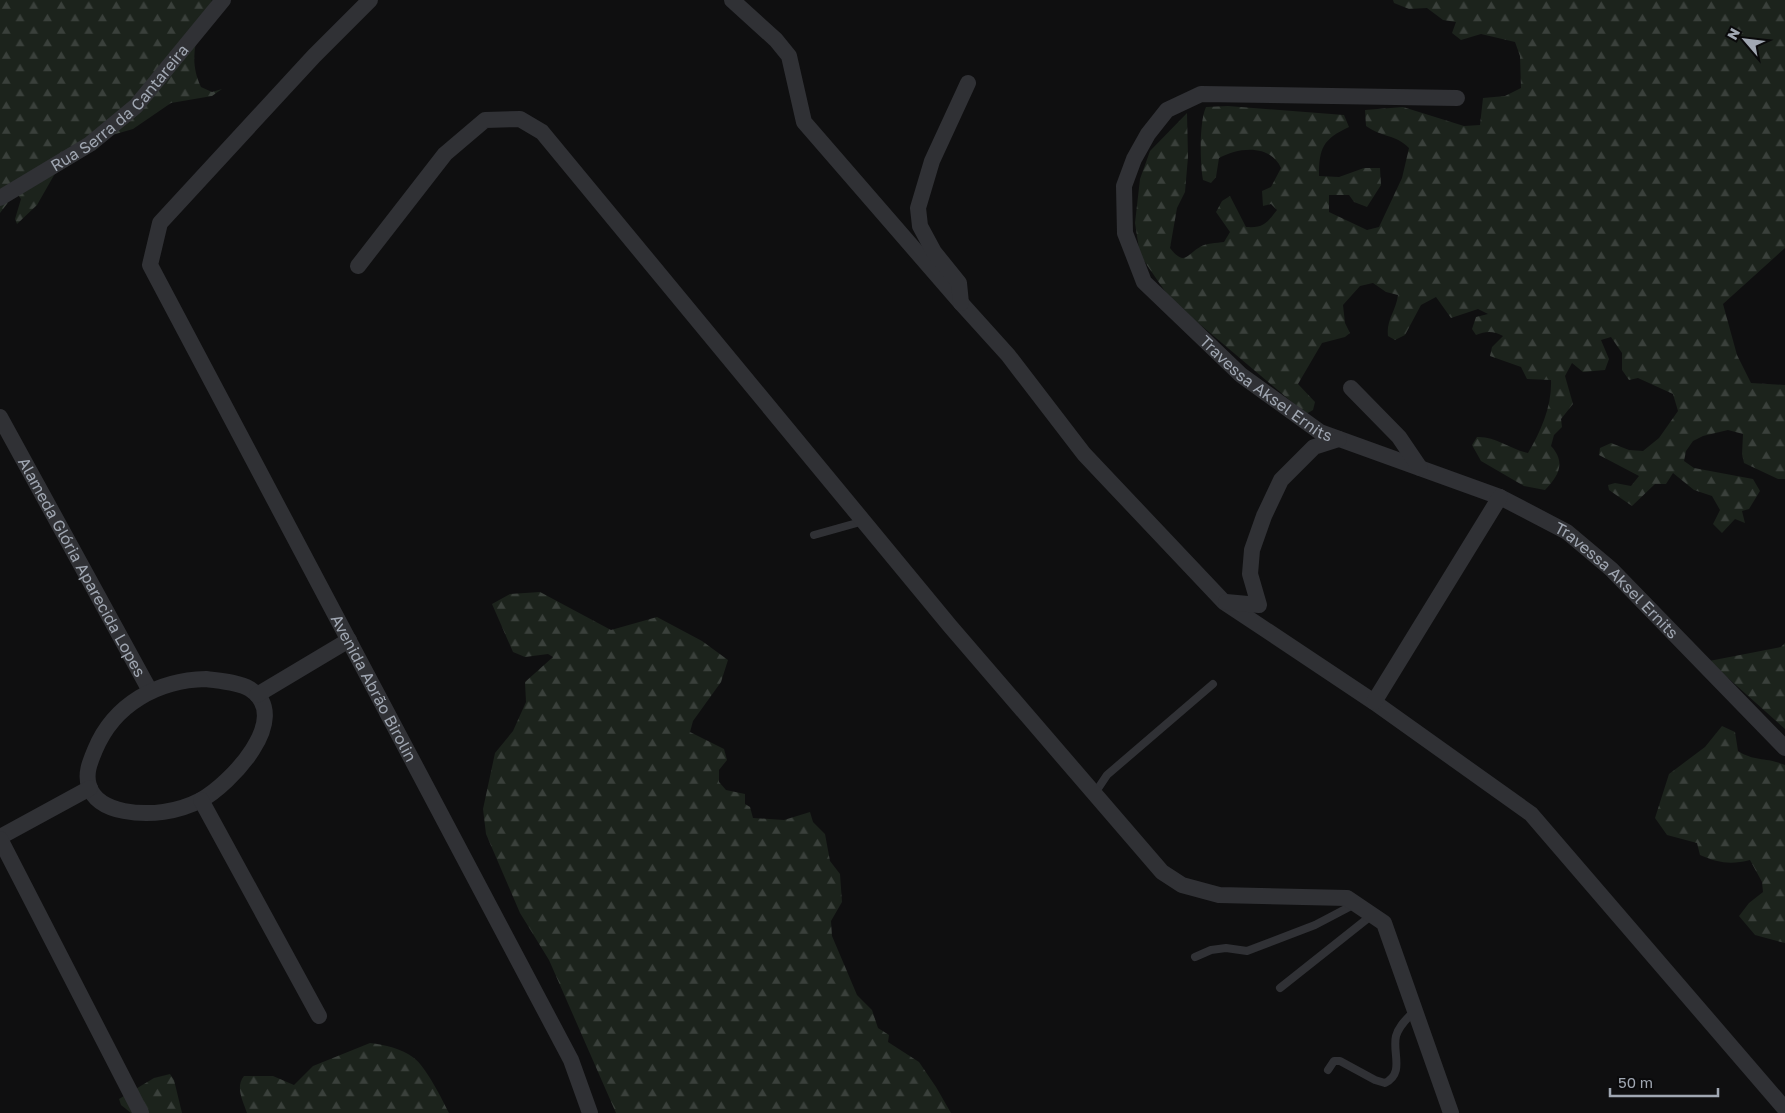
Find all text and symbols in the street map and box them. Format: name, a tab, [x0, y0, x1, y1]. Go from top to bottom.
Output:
north arrow	[1720, 15, 1770, 65]
text: N	[1723, 25, 1743, 42]
street label: Rua Serra da Cantareira	[47, 40, 193, 175]
street label: Travessa Aksel Ernits	[1196, 331, 1335, 446]
street label: Alameda Glória Aparecida Lopes	[14, 454, 150, 680]
street label: Travessa Aksel Ernits	[1551, 517, 1683, 643]
street label: Avenida Abrão Birolin	[327, 611, 421, 765]
scale bar	[1610, 1066, 1718, 1098]
text: 50 m	[1618, 1073, 1653, 1091]

